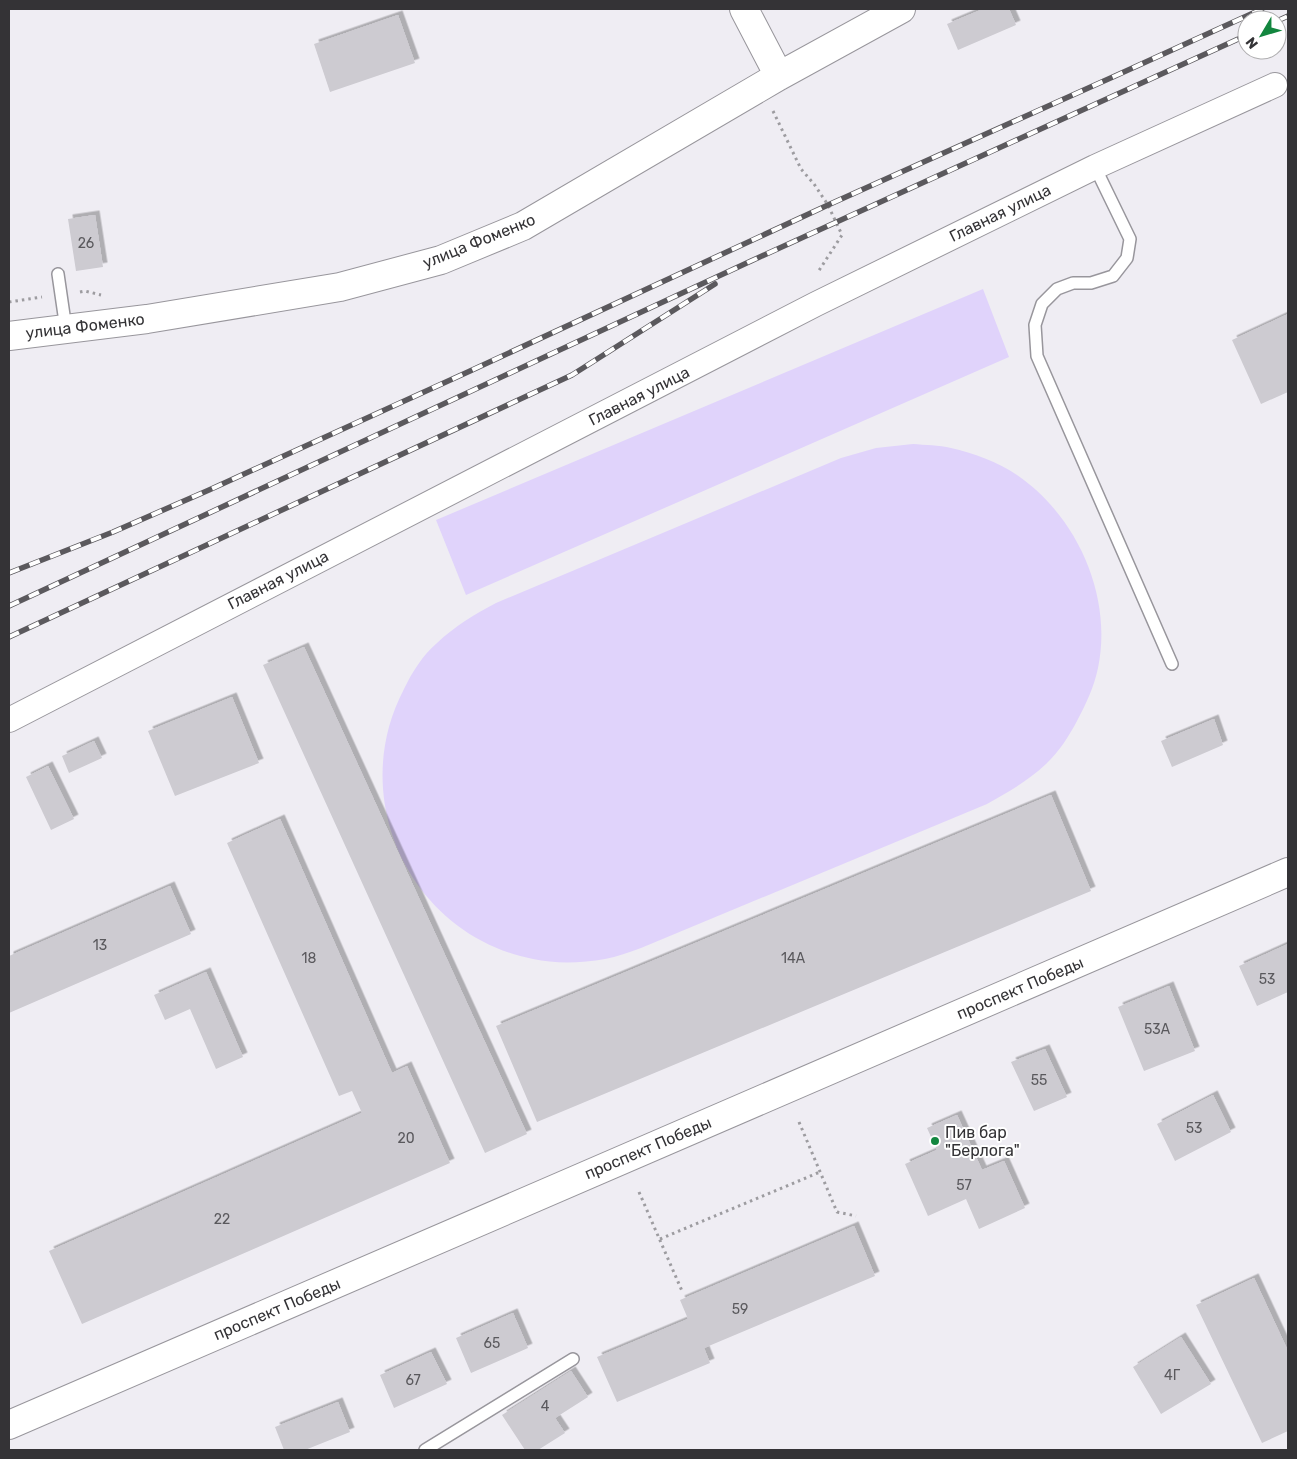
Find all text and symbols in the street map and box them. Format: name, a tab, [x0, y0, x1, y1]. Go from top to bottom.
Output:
north arrow	[1237, 10, 1287, 60]
text: N	[1242, 33, 1262, 52]
street label: Главная улица	[946, 180, 1054, 246]
street label: улица Фоменко	[420, 210, 538, 272]
house number: 26	[78, 235, 94, 252]
street label: улица Фоменко	[24, 309, 146, 343]
street label: Главная улица	[585, 362, 693, 430]
street label: Главная улица	[224, 546, 332, 614]
house number: 13	[93, 937, 107, 954]
house number: 18	[302, 950, 317, 967]
house number: 14А	[781, 950, 806, 967]
street label: проспект Победы	[954, 953, 1086, 1023]
house number: 53	[1259, 971, 1275, 988]
house number: 53А	[1144, 1021, 1171, 1038]
house number: 55	[1031, 1072, 1047, 1089]
street label: проспект Победы	[582, 1113, 714, 1183]
house number: 53	[1186, 1120, 1202, 1137]
place label: Пив бар "Берлога"	[945, 1123, 1020, 1160]
house number: 20	[397, 1130, 415, 1147]
marker: Пив бар "Берлога"	[929, 1135, 941, 1147]
house number: 57	[956, 1177, 972, 1194]
house number: 22	[214, 1211, 230, 1228]
street label: проспект Победы	[211, 1274, 343, 1344]
house number: 59	[732, 1301, 748, 1318]
house number: 65	[484, 1335, 500, 1352]
house number: 4Г	[1164, 1367, 1181, 1384]
house number: 67	[405, 1372, 421, 1389]
house number: 4	[541, 1398, 550, 1415]

